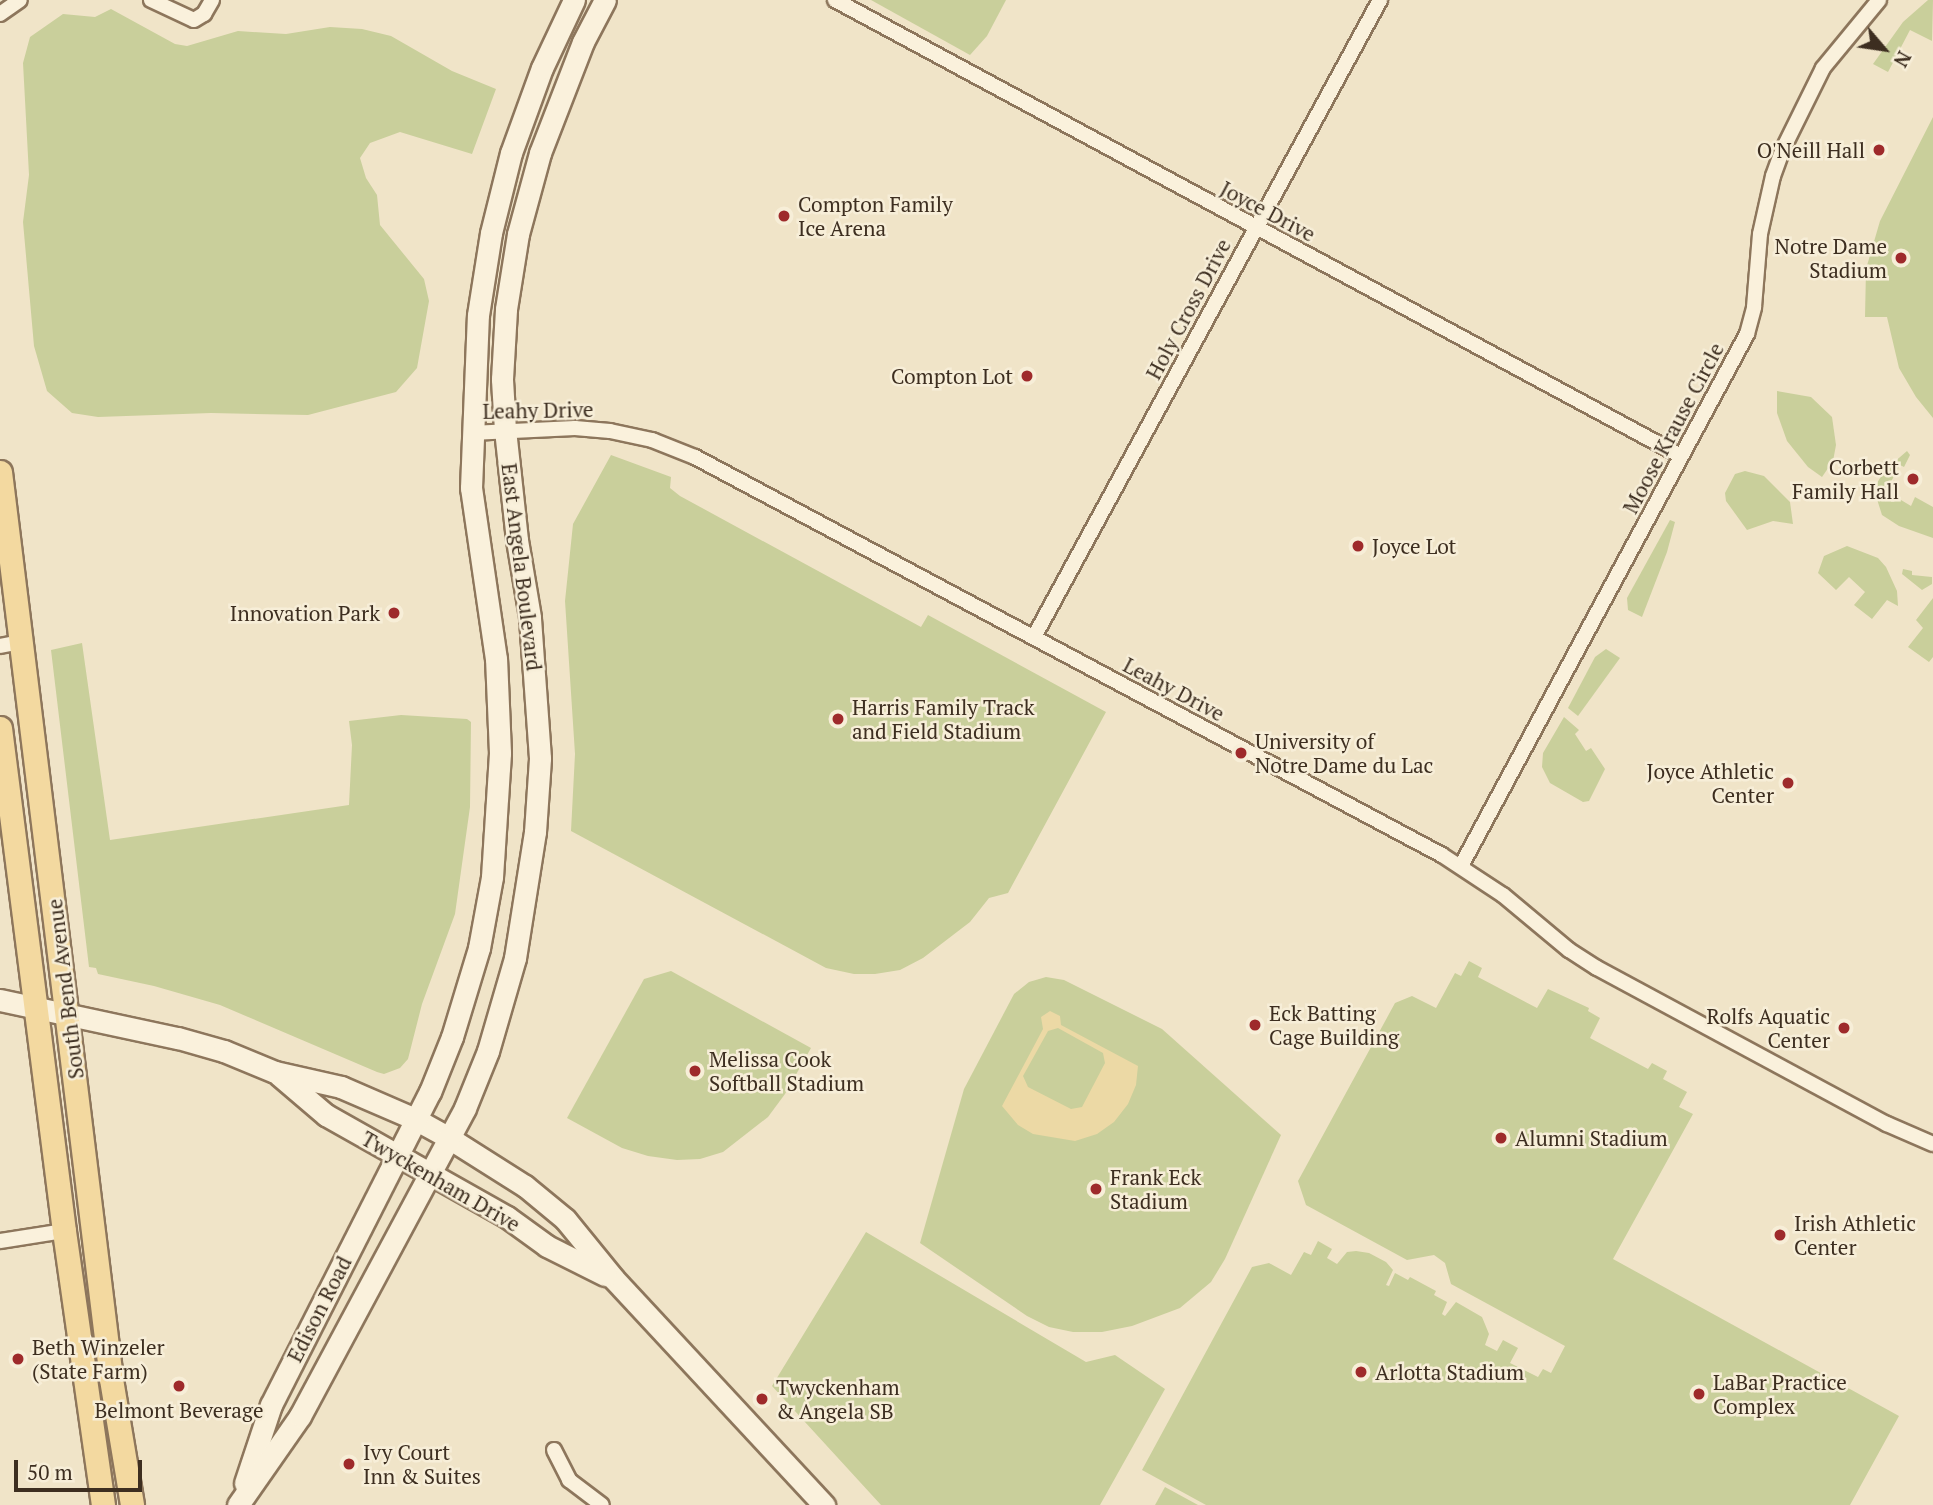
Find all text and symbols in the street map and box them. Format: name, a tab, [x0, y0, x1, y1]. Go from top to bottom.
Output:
north arrow	[1849, 14, 1919, 84]
text: N	[1888, 47, 1917, 72]
place label: O'Neill Hall	[1757, 137, 1865, 163]
marker: O'Neill Hall	[1871, 142, 1887, 158]
street label: Joyce Drive	[1216, 176, 1320, 246]
place label: Compton Family Ice Arena	[798, 191, 953, 241]
marker: Compton Family Ice Arena	[776, 208, 792, 224]
place label: Notre Dame Stadium	[1775, 233, 1887, 283]
street label: Holy Cross Drive	[1140, 234, 1236, 384]
marker: Notre Dame Stadium	[1893, 250, 1909, 266]
street label: Moose Krause Circle	[1617, 338, 1729, 518]
place label: Compton Lot	[891, 363, 1013, 389]
marker: Compton Lot	[1019, 368, 1035, 384]
street label: Leahy Drive	[482, 396, 594, 424]
place label: Corbett Family Hall	[1792, 454, 1899, 504]
street label: East Angela Boulevard	[497, 462, 547, 672]
marker: Corbett Family Hall	[1905, 471, 1921, 487]
place label: Joyce Lot	[1372, 533, 1456, 559]
marker: Joyce Lot	[1350, 538, 1366, 554]
place label: Innovation Park	[230, 600, 380, 626]
marker: Innovation Park	[386, 605, 402, 621]
street label: Leahy Drive	[1119, 652, 1229, 726]
place label: Harris Family Track and Field Stadium	[852, 694, 1035, 744]
marker: Harris Family Track and Field Stadium	[830, 711, 846, 727]
place label: University of Notre Dame du Lac	[1255, 728, 1433, 778]
marker: University of Notre Dame du Lac	[1233, 745, 1249, 761]
place label: Joyce Athletic Center	[1646, 758, 1774, 808]
marker: Joyce Athletic Center	[1780, 775, 1796, 791]
street label: South Bend Avenue	[41, 897, 89, 1081]
place label: Eck Batting Cage Building	[1269, 1000, 1399, 1050]
place label: Rolfs Aquatic Center	[1706, 1003, 1830, 1053]
marker: Eck Batting Cage Building	[1247, 1017, 1263, 1033]
marker: Rolfs Aquatic Center	[1836, 1020, 1852, 1036]
place label: Melissa Cook Softball Stadium	[709, 1046, 864, 1096]
marker: Melissa Cook Softball Stadium	[687, 1063, 703, 1079]
street label: Twyckenham Drive	[357, 1125, 525, 1237]
place label: Alumni Stadium	[1515, 1125, 1668, 1151]
marker: Alumni Stadium	[1493, 1130, 1509, 1146]
place label: Frank Eck Stadium	[1110, 1164, 1201, 1214]
marker: Frank Eck Stadium	[1088, 1181, 1104, 1197]
place label: Irish Athletic Center	[1794, 1210, 1917, 1260]
marker: Irish Athletic Center	[1772, 1227, 1788, 1243]
street label: Edison Road	[282, 1252, 356, 1366]
place label: Beth Winzeler (State Farm)	[32, 1334, 165, 1384]
marker: Beth Winzeler (State Farm)	[10, 1351, 26, 1367]
place label: Arlotta Stadium	[1375, 1359, 1524, 1385]
marker: Arlotta Stadium	[1353, 1364, 1369, 1380]
place label: LaBar Practice Complex	[1713, 1369, 1847, 1419]
place label: Twyckenham & Angela SB	[776, 1374, 900, 1424]
marker: Belmont Beverage	[171, 1378, 187, 1394]
marker: LaBar Practice Complex	[1691, 1386, 1707, 1402]
marker: Twyckenham & Angela SB	[754, 1391, 770, 1407]
place label: Belmont Beverage	[94, 1397, 264, 1423]
place label: Ivy Court Inn & Suites	[363, 1439, 481, 1489]
scale bar	[18, 1446, 145, 1490]
marker: Ivy Court Inn & Suites	[341, 1456, 357, 1472]
text: 50 m	[27, 1458, 73, 1486]

